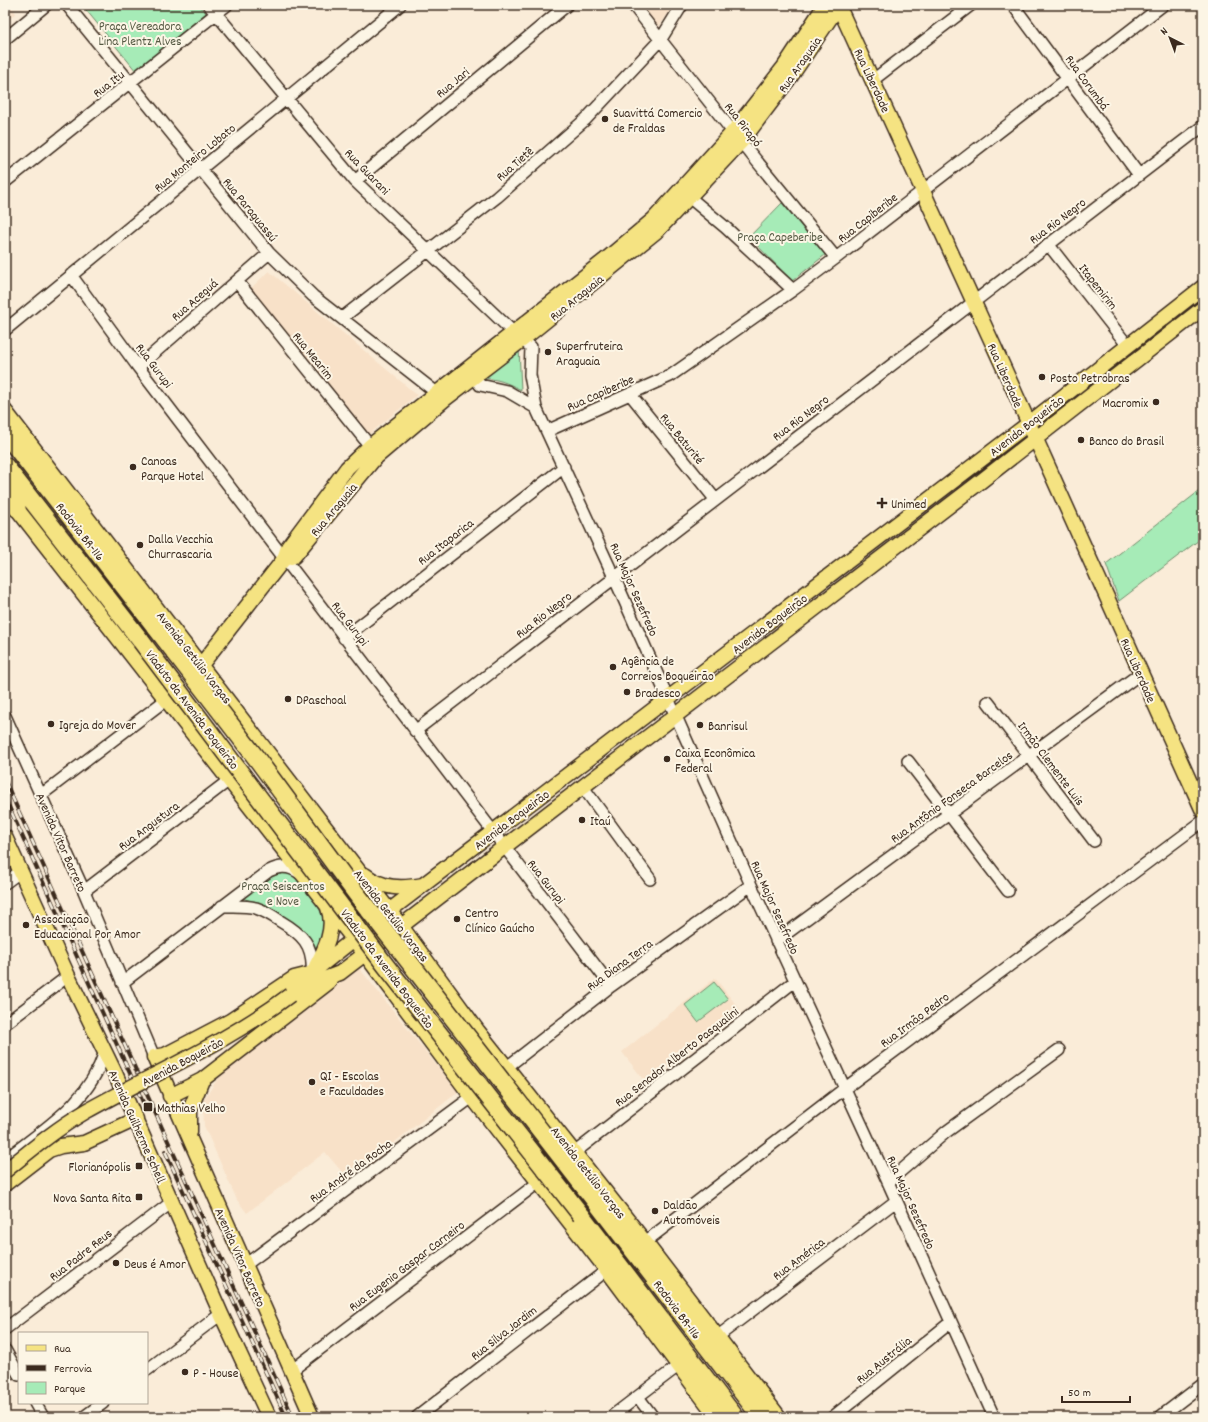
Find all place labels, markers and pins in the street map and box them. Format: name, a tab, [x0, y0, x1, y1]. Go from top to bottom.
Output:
place label: Suavittá Comercio de Fraldas	[613, 105, 703, 139]
marker: Suavittá Comercio de Fraldas	[600, 114, 610, 124]
place label: Superfruteira Araguaia	[556, 338, 624, 372]
marker: Superfruteira Araguaia	[543, 347, 553, 357]
place label: Posto Petrobras	[1050, 370, 1130, 389]
marker: Posto Petrobras	[1037, 372, 1047, 382]
place label: Macromix	[1102, 395, 1148, 414]
marker: Macromix	[1151, 397, 1161, 407]
place label: Banco do Brasil	[1089, 433, 1164, 452]
marker: Banco do Brasil	[1076, 435, 1086, 445]
place label: Canoas Parque Hotel	[141, 453, 204, 487]
marker: Canoas Parque Hotel	[128, 462, 138, 472]
place label: Unimed	[891, 496, 926, 515]
marker: Unimed	[876, 497, 888, 509]
place label: Dalla Vecchia Churrascaria	[148, 531, 214, 565]
marker: Dalla Vecchia Churrascaria	[135, 540, 145, 550]
place label: Agência de Correios Boqueirão	[621, 653, 714, 687]
marker: Agência de Correios Boqueirão	[608, 662, 618, 672]
place label: Bradesco	[635, 685, 681, 704]
marker: Bradesco	[622, 687, 632, 697]
place label: DPaschoal	[296, 692, 346, 711]
marker: DPaschoal	[283, 694, 293, 704]
place label: Igreja do Mover	[59, 717, 136, 736]
place label: Banrisul	[708, 718, 748, 737]
marker: Igreja do Mover	[46, 719, 56, 729]
marker: Banrisul	[695, 720, 705, 730]
place label: Caixa Econômica Federal	[675, 745, 756, 779]
marker: Caixa Econômica Federal	[662, 754, 672, 764]
place label: Itaú	[590, 813, 611, 832]
marker: Itaú	[577, 815, 587, 825]
place label: Centro Clínico Gaúcho	[465, 905, 535, 939]
place label: Associação Educacional Por Amor	[34, 911, 141, 945]
marker: Centro Clínico Gaúcho	[452, 914, 462, 924]
marker: Associação Educacional Por Amor	[21, 920, 31, 930]
place label: QI - Escolas e Faculdades	[320, 1068, 384, 1102]
marker: QI - Escolas e Faculdades	[307, 1077, 317, 1087]
place label: Mathias Velho	[157, 1100, 225, 1119]
marker: Mathias Velho	[142, 1101, 154, 1113]
place label: Florianópolis	[69, 1159, 131, 1178]
marker: Florianópolis	[134, 1161, 144, 1171]
place label: Nova Santa Rita	[53, 1190, 132, 1209]
marker: Nova Santa Rita	[134, 1192, 144, 1202]
place label: Daldão Automóveis	[663, 1197, 720, 1231]
marker: Daldão Automóveis	[650, 1206, 660, 1216]
place label: Deus é Amor	[124, 1256, 186, 1275]
marker: Deus é Amor	[111, 1258, 121, 1268]
place label: P - House	[193, 1365, 239, 1384]
marker: P - House	[180, 1367, 190, 1377]

